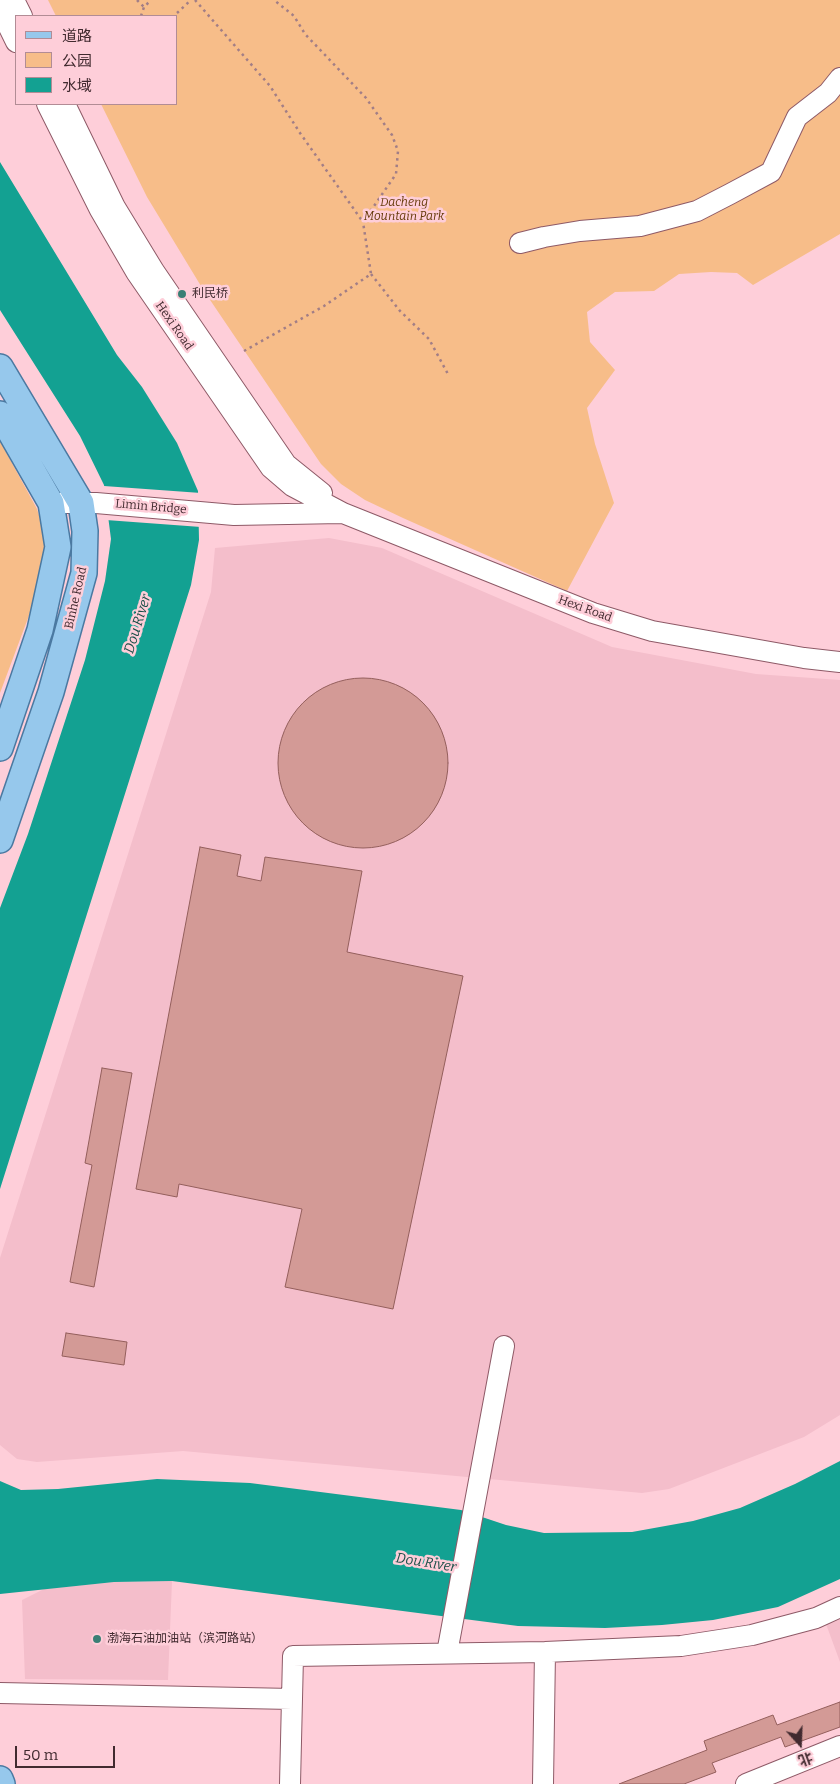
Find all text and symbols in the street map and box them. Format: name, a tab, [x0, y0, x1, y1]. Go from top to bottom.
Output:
legend	[15, 15, 178, 105]
text: 道路	[62, 27, 92, 45]
text: 公园	[62, 52, 92, 70]
text: 水域	[62, 77, 92, 95]
park label: Dacheng Mountain Park	[364, 196, 444, 224]
place label: 利民桥	[192, 287, 228, 301]
marker: 利民桥	[176, 288, 188, 300]
street label: Hexi Road	[152, 299, 196, 353]
street label: Limin Bridge	[115, 497, 187, 517]
street label: Binhe Road	[62, 566, 90, 630]
water label: Dou River	[121, 592, 155, 656]
street label: Hexi Road	[556, 593, 614, 625]
water label: Dou River	[395, 1550, 457, 1576]
place label: 渤海石油加油站（滨河路站）	[107, 1632, 263, 1646]
marker: 渤海石油加油站（滨河路站）	[91, 1633, 103, 1645]
north arrow	[775, 1719, 825, 1769]
scale bar	[18, 1736, 118, 1768]
text: 50 m	[23, 1746, 58, 1764]
text: 北	[796, 1748, 815, 1769]

